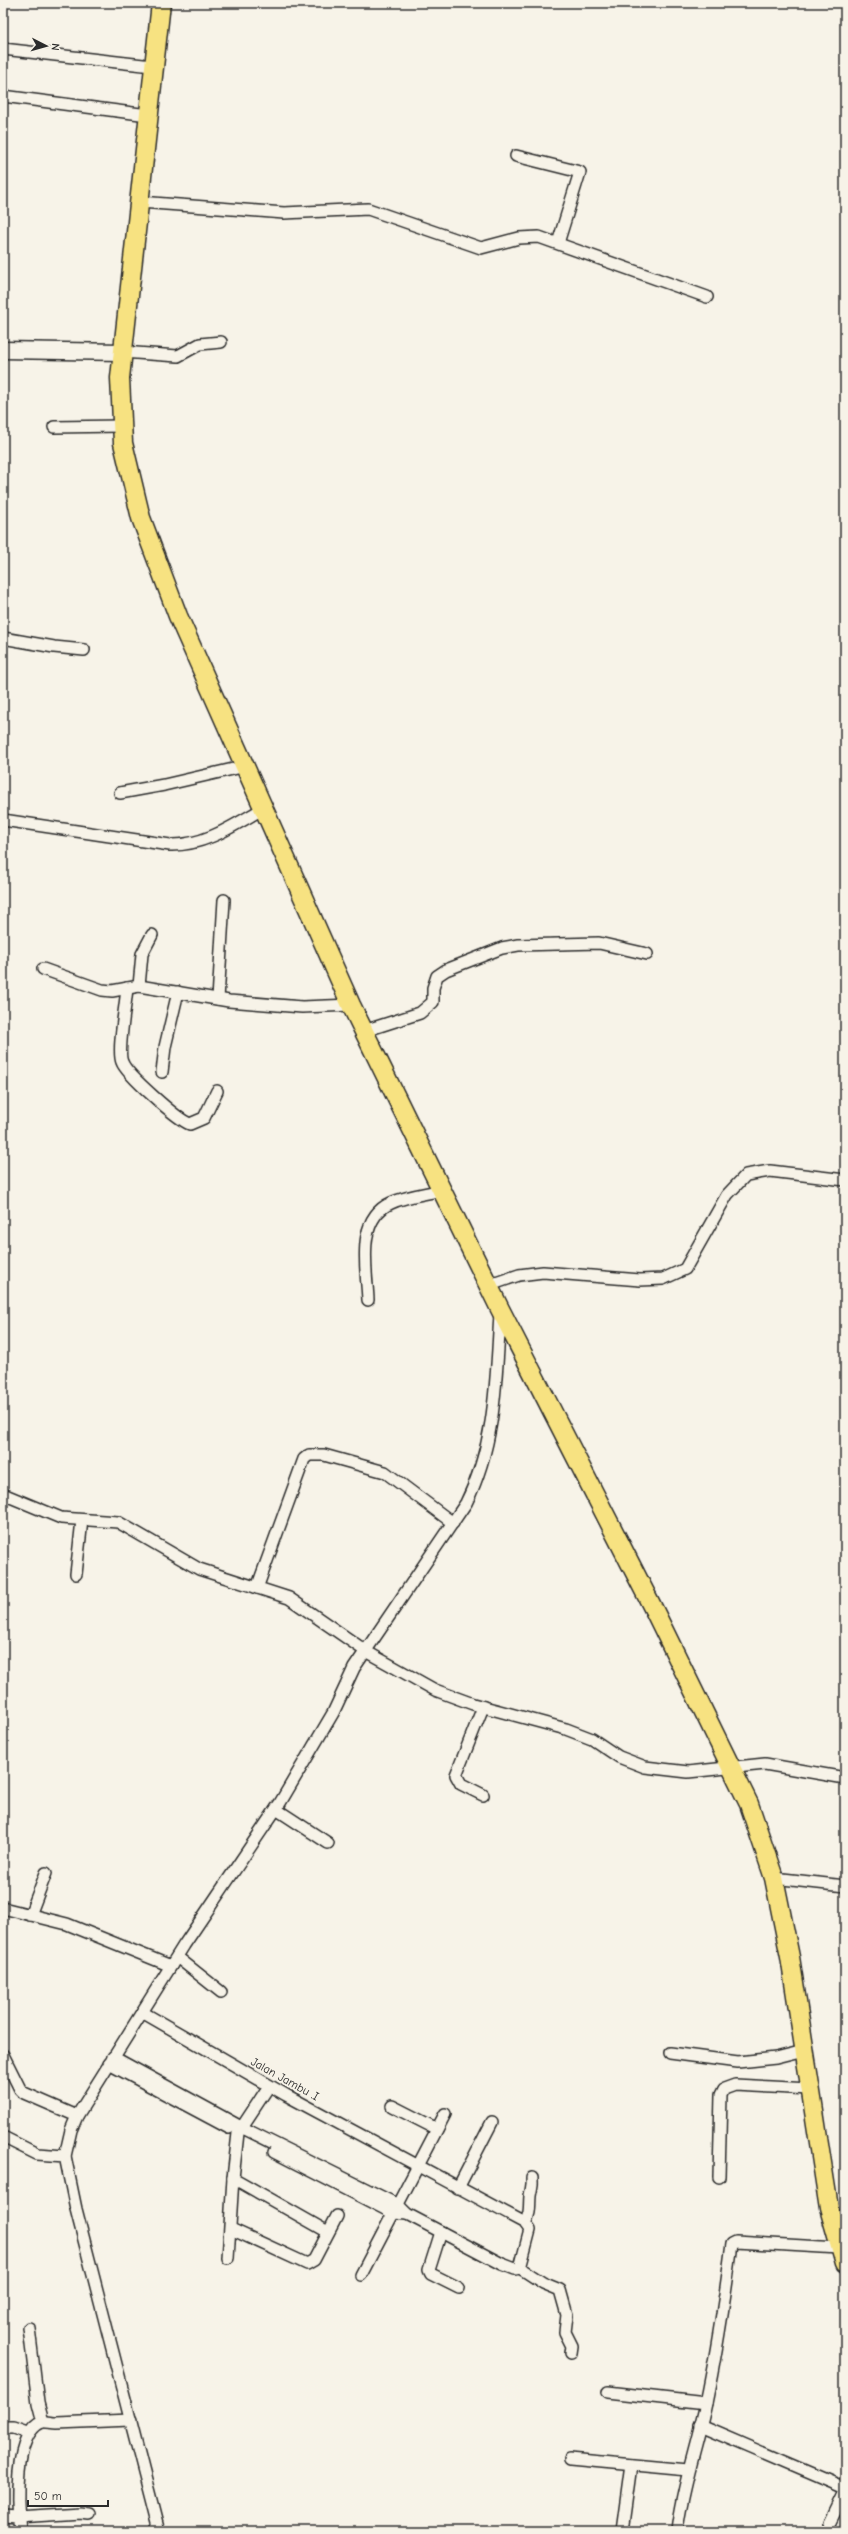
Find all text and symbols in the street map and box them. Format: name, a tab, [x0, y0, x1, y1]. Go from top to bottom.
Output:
north arrow	[26, 26, 66, 66]
text: N	[49, 43, 62, 51]
street label: Jalan Jambu .I	[248, 2054, 322, 2104]
scale bar	[28, 2482, 108, 2508]
text: 50 m	[34, 2489, 62, 2503]

